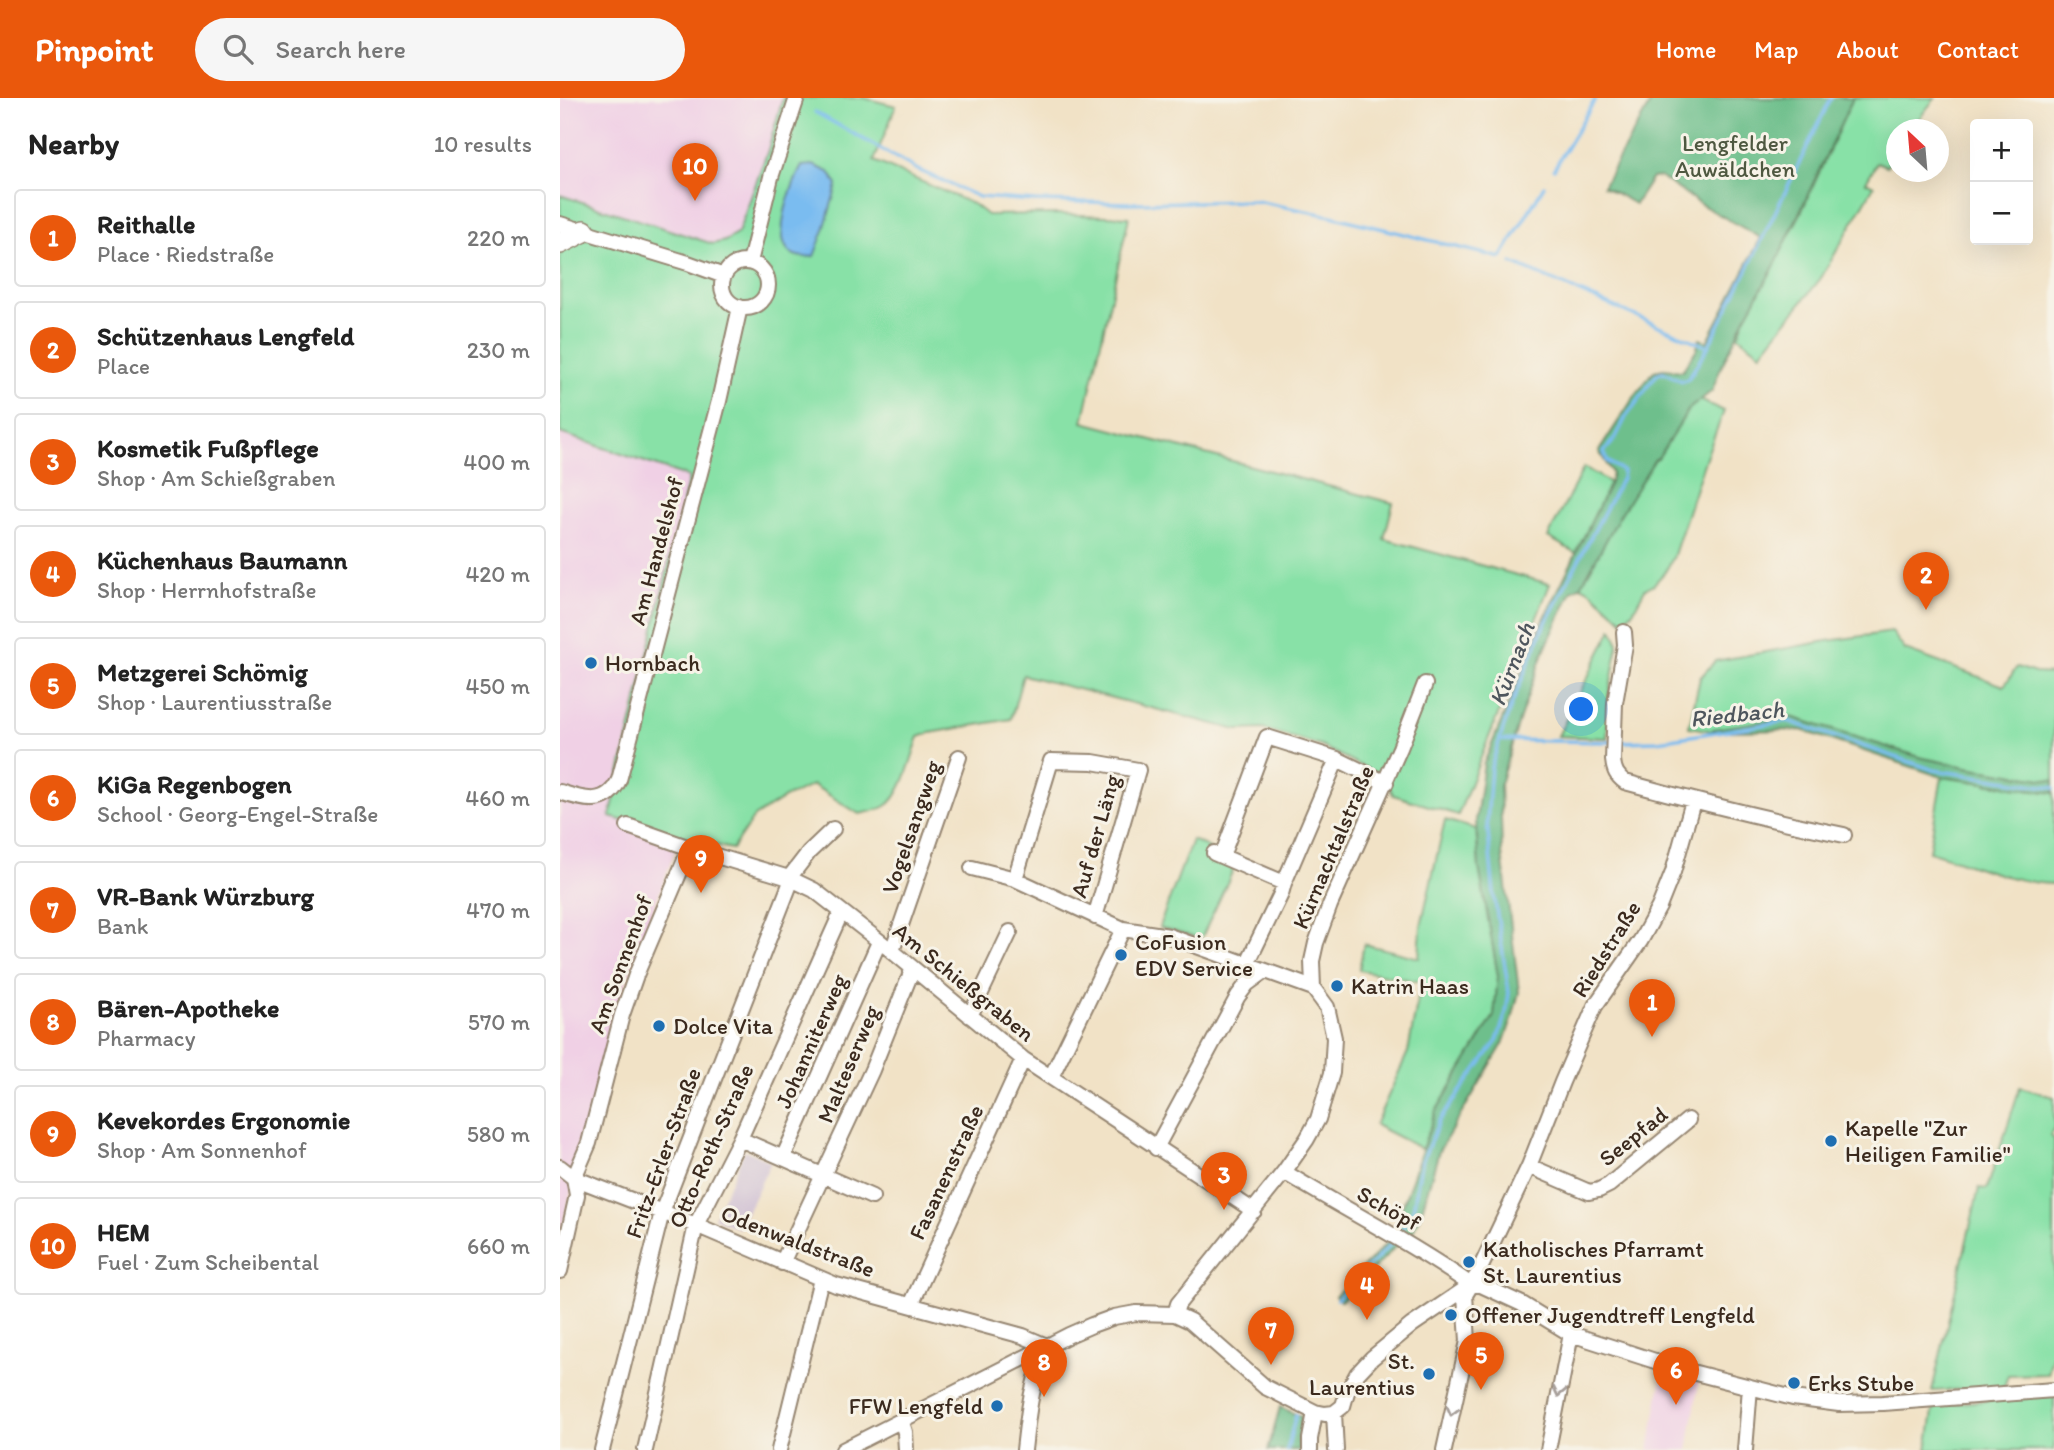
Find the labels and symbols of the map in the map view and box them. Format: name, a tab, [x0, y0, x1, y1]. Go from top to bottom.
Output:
north arrow	[1886, 119, 1949, 182]
park label: Lengfelder Auwäldchen	[1675, 129, 1795, 183]
pin: 10	[672, 143, 718, 201]
street label: Am Handelshof	[623, 474, 689, 628]
pin: 2	[1903, 552, 1949, 610]
water label: Kürnach	[1482, 617, 1541, 710]
place label: Hornbach	[605, 649, 700, 677]
marker: Hornbach	[583, 655, 599, 671]
your location	[1564, 692, 1598, 726]
water label: Riedbach	[1688, 694, 1786, 733]
street label: Vogelsangweg	[875, 757, 947, 897]
street label: Kürnachtalstraße	[1286, 761, 1380, 933]
street label: Auf der Läng	[1064, 771, 1126, 901]
pin: 9	[678, 835, 724, 893]
street label: Am Sonnenhof	[582, 891, 658, 1037]
street label: Riedstraße	[1565, 896, 1647, 1002]
street label: Am Schießgraben	[888, 916, 1040, 1048]
place label: CoFusion EDV Service	[1135, 928, 1253, 982]
marker: CoFusion EDV Service	[1113, 947, 1129, 963]
street label: Johanniterweg	[769, 969, 853, 1113]
place label: Katrin Haas	[1351, 972, 1469, 1000]
marker: Katrin Haas	[1329, 978, 1345, 994]
pin: 1	[1629, 979, 1675, 1037]
street label: Malteserweg	[811, 1001, 885, 1127]
place label: Dolce Vita	[673, 1012, 773, 1040]
marker: Dolce Vita	[651, 1018, 667, 1034]
street label: Otto-Roth-Straße	[662, 1059, 760, 1233]
street label: Fritz-Erler-Straße	[619, 1064, 707, 1242]
street label: Fasanenstraße	[902, 1100, 990, 1244]
street label: Seepfad	[1593, 1100, 1673, 1172]
place label: Kapelle "Zur Heiligen Familie"	[1845, 1114, 2011, 1168]
marker: Kapelle "Zur Heiligen Familie"	[1823, 1133, 1839, 1149]
pin: 3	[1201, 1152, 1247, 1210]
street label: Schöpf	[1352, 1179, 1426, 1237]
street label: Odenwaldstraße	[717, 1199, 879, 1283]
place label: Katholisches Pfarramt St. Laurentius	[1483, 1235, 1704, 1289]
marker: Katholisches Pfarramt St. Laurentius	[1461, 1254, 1477, 1270]
pin: 4	[1344, 1262, 1390, 1320]
place label: Offener Jugendtreff Lengfeld	[1465, 1301, 1755, 1329]
pin: 7	[1248, 1307, 1294, 1365]
marker: Offener Jugendtreff Lengfeld	[1443, 1307, 1459, 1323]
pin: 5	[1458, 1332, 1504, 1390]
pin: 8	[1021, 1339, 1067, 1397]
place label: St. Laurentius	[1309, 1347, 1415, 1401]
pin: 6	[1653, 1347, 1699, 1405]
marker: St. Laurentius	[1421, 1366, 1437, 1382]
place label: Erks Stube	[1808, 1369, 1914, 1397]
marker: Erks Stube	[1786, 1375, 1802, 1391]
one-way arrow	[1553, 1386, 1568, 1398]
place label: FFW Lengfeld	[849, 1392, 983, 1420]
marker: FFW Lengfeld	[989, 1398, 1005, 1414]
one-way arrow	[1446, 1405, 1460, 1417]

